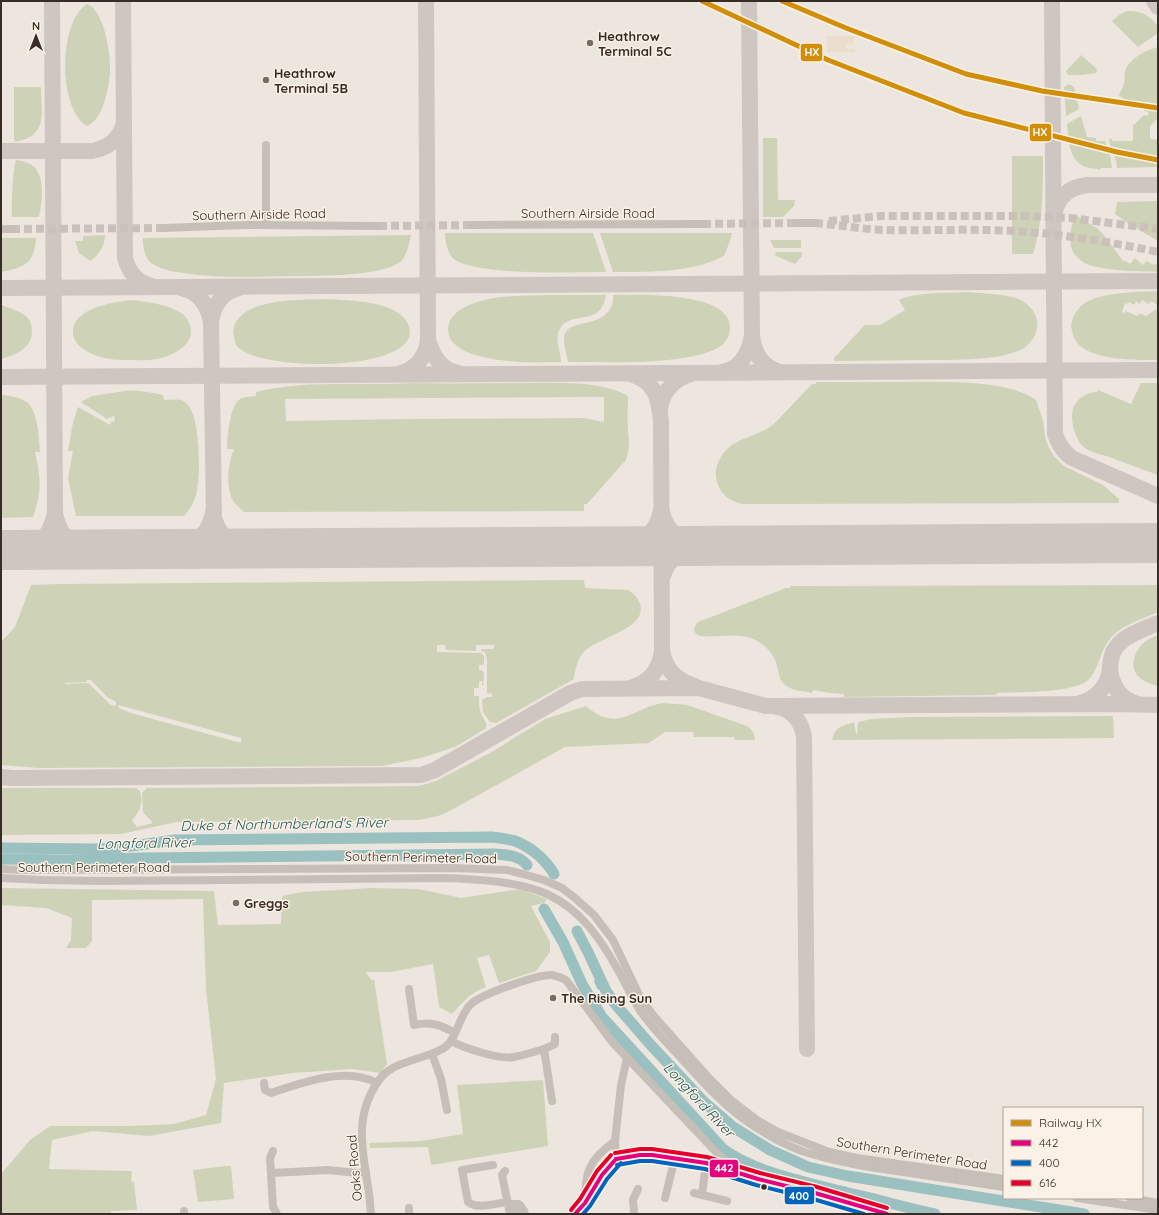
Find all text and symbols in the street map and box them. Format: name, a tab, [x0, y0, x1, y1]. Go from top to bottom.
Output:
north arrow	[16, 16, 56, 56]
text: N	[32, 19, 40, 33]
place label: Heathrow Terminal 5C	[598, 28, 672, 59]
marker: Heathrow Terminal 5C	[585, 38, 595, 48]
line badge: HX	[800, 43, 823, 62]
text: HX	[804, 45, 820, 59]
place label: Heathrow Terminal 5B	[274, 65, 348, 96]
marker: Heathrow Terminal 5B	[261, 75, 271, 85]
line badge: HX	[1029, 123, 1052, 142]
text: HX	[1032, 125, 1048, 139]
street label: Southern Airside Road	[192, 205, 326, 223]
street label: Southern Airside Road	[521, 205, 655, 221]
water label: Duke of Northumberland's River	[180, 813, 390, 835]
water label: Longford River	[97, 833, 195, 853]
street label: Southern Perimeter Road	[345, 848, 497, 866]
street label: Southern Perimeter Road	[18, 859, 170, 875]
place label: Greggs	[244, 895, 289, 911]
marker: Greggs	[231, 898, 241, 908]
place label: The Rising Sun	[561, 990, 652, 1006]
marker: The Rising Sun	[548, 993, 558, 1003]
water label: Longford River	[660, 1059, 739, 1142]
legend	[1003, 1107, 1143, 1199]
text: Railway HX	[1039, 1115, 1102, 1130]
street label: Southern Perimeter Road	[836, 1133, 988, 1173]
street label: Oaks Road	[343, 1134, 365, 1202]
text: 442	[1039, 1135, 1059, 1150]
text: 400	[1039, 1155, 1060, 1170]
line badge: 442	[709, 1159, 739, 1178]
text: 442	[714, 1161, 734, 1175]
text: 616	[1039, 1175, 1057, 1190]
unlabelled marker	[759, 1182, 769, 1192]
line badge: 400	[784, 1186, 815, 1205]
text: 400	[789, 1189, 809, 1203]

